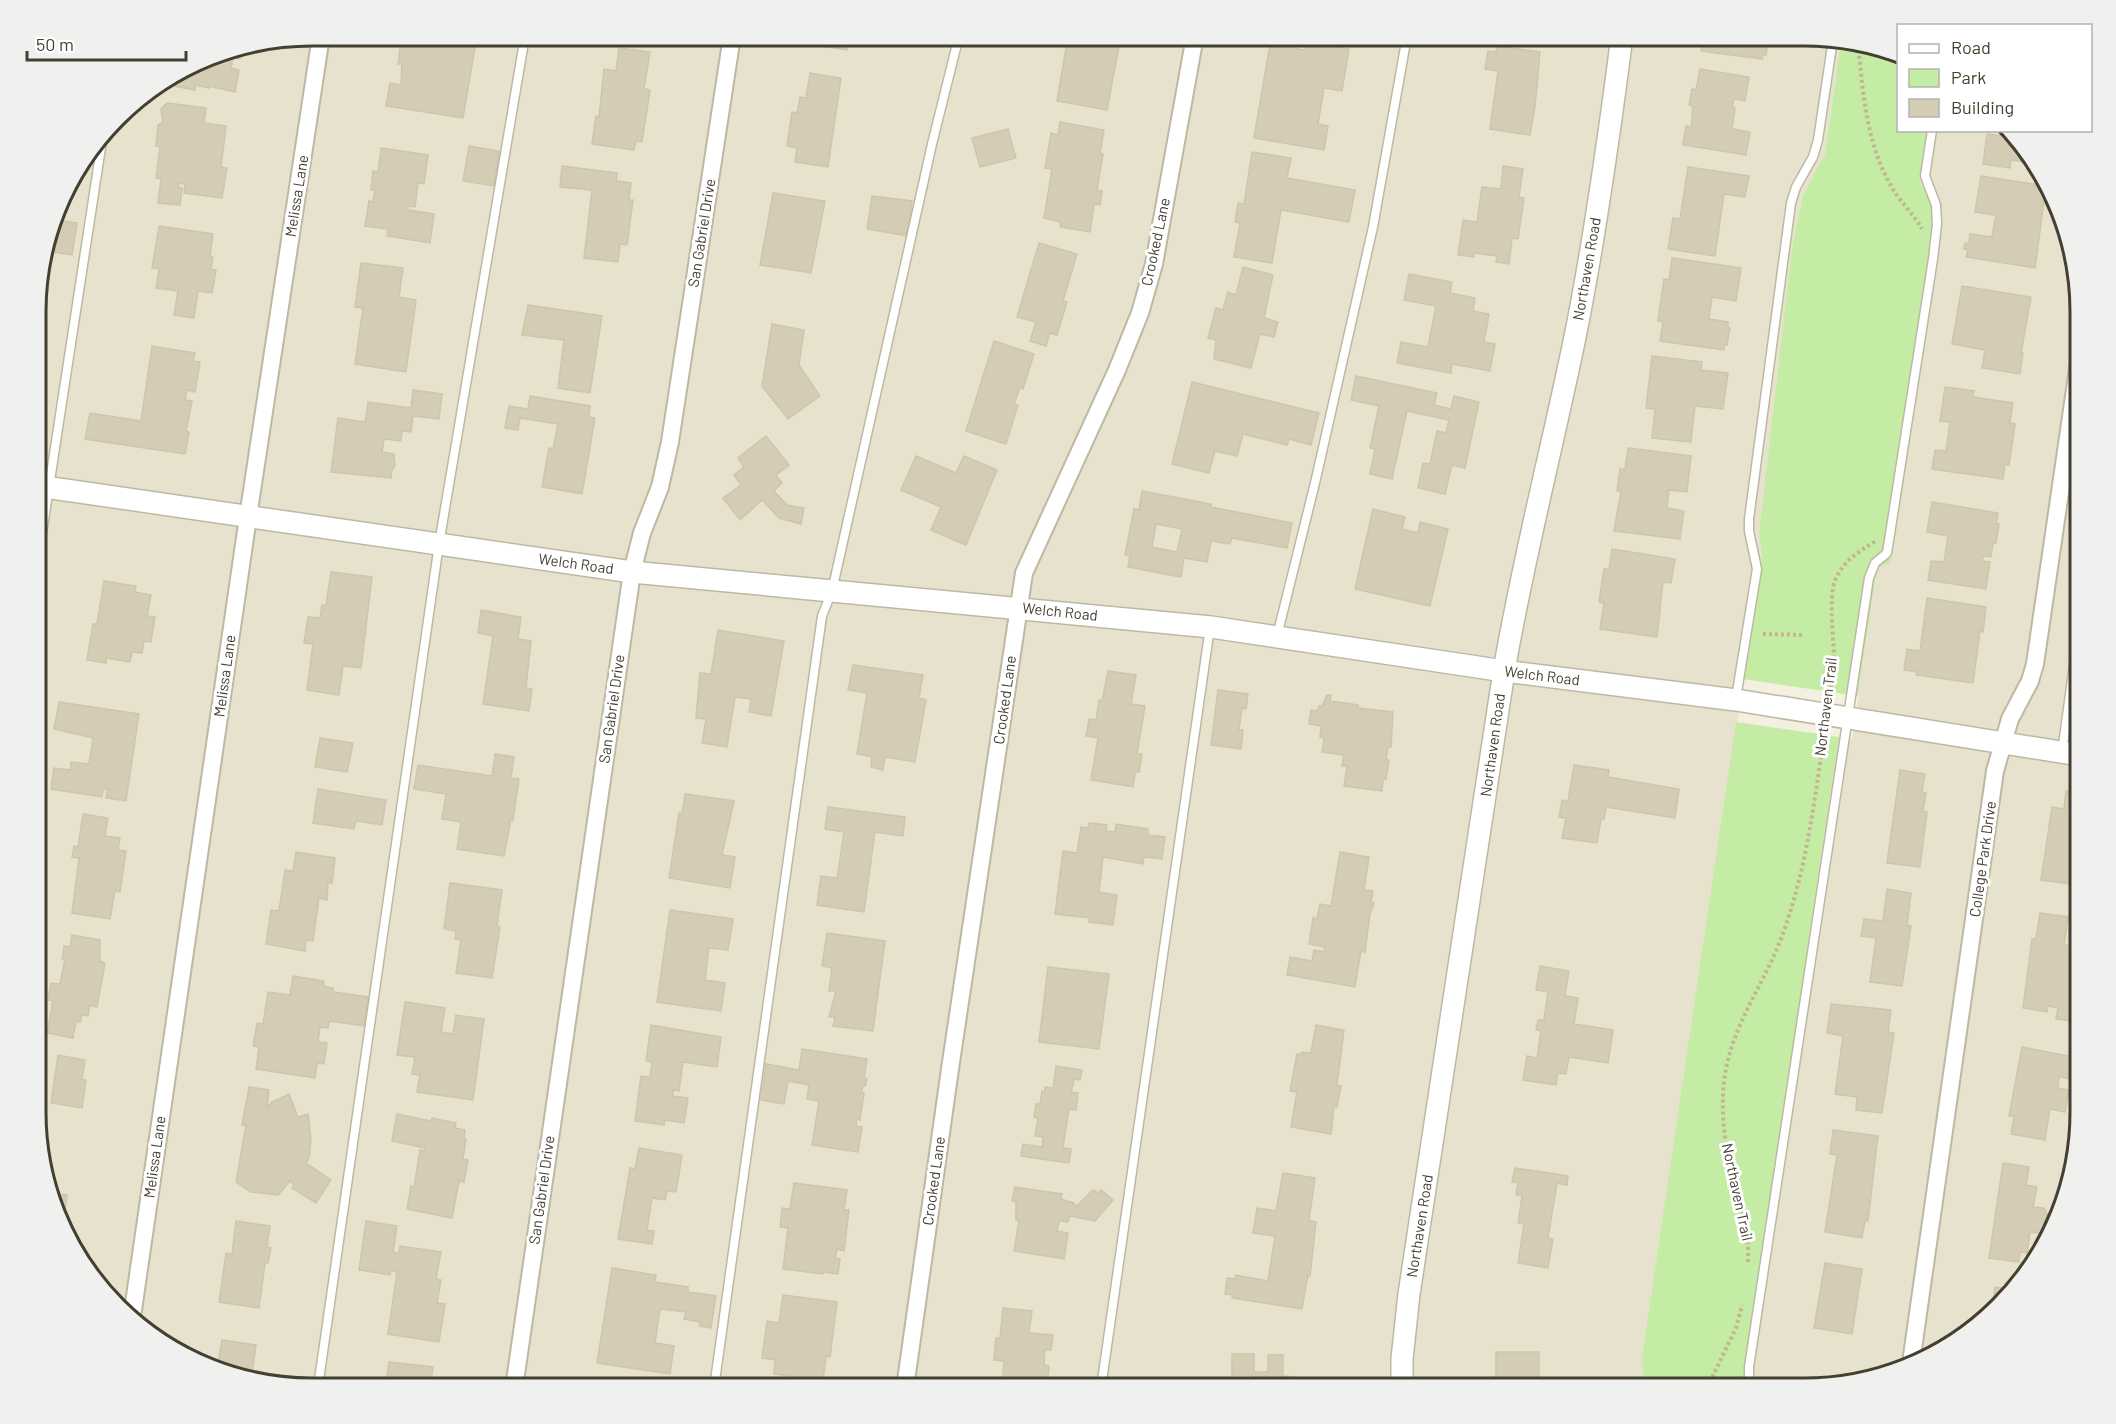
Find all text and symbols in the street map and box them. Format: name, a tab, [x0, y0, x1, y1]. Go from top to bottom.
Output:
scale bar	[27, 24, 186, 62]
legend	[1897, 24, 2092, 132]
text: 50 m	[36, 33, 74, 55]
text: Road	[1951, 36, 1991, 58]
text: Park	[1951, 66, 1986, 88]
text: Building	[1951, 96, 2014, 118]
street label: Melissa Lane	[281, 153, 311, 238]
street label: San Gabriel Drive	[684, 177, 718, 288]
street label: Crooked Lane	[1137, 196, 1173, 287]
street label: Northaven Road	[1568, 216, 1604, 322]
street label: Welch Road	[537, 549, 615, 577]
street label: Welch Road	[1021, 598, 1099, 624]
street label: Melissa Lane	[209, 633, 239, 718]
street label: San Gabriel Drive	[594, 653, 628, 764]
street label: Crooked Lane	[989, 654, 1019, 745]
street label: Northaven Trail	[1810, 657, 1840, 757]
street label: Welch Road	[1503, 661, 1581, 689]
street label: Northaven Road	[1476, 692, 1508, 798]
street label: College Park Drive	[1965, 800, 1999, 918]
street label: Melissa Lane	[139, 1114, 169, 1199]
street label: San Gabriel Drive	[524, 1134, 558, 1245]
street label: Crooked Lane	[918, 1135, 948, 1226]
street label: Northaven Trail	[1719, 1141, 1757, 1242]
street label: Northaven Road	[1402, 1173, 1436, 1279]

